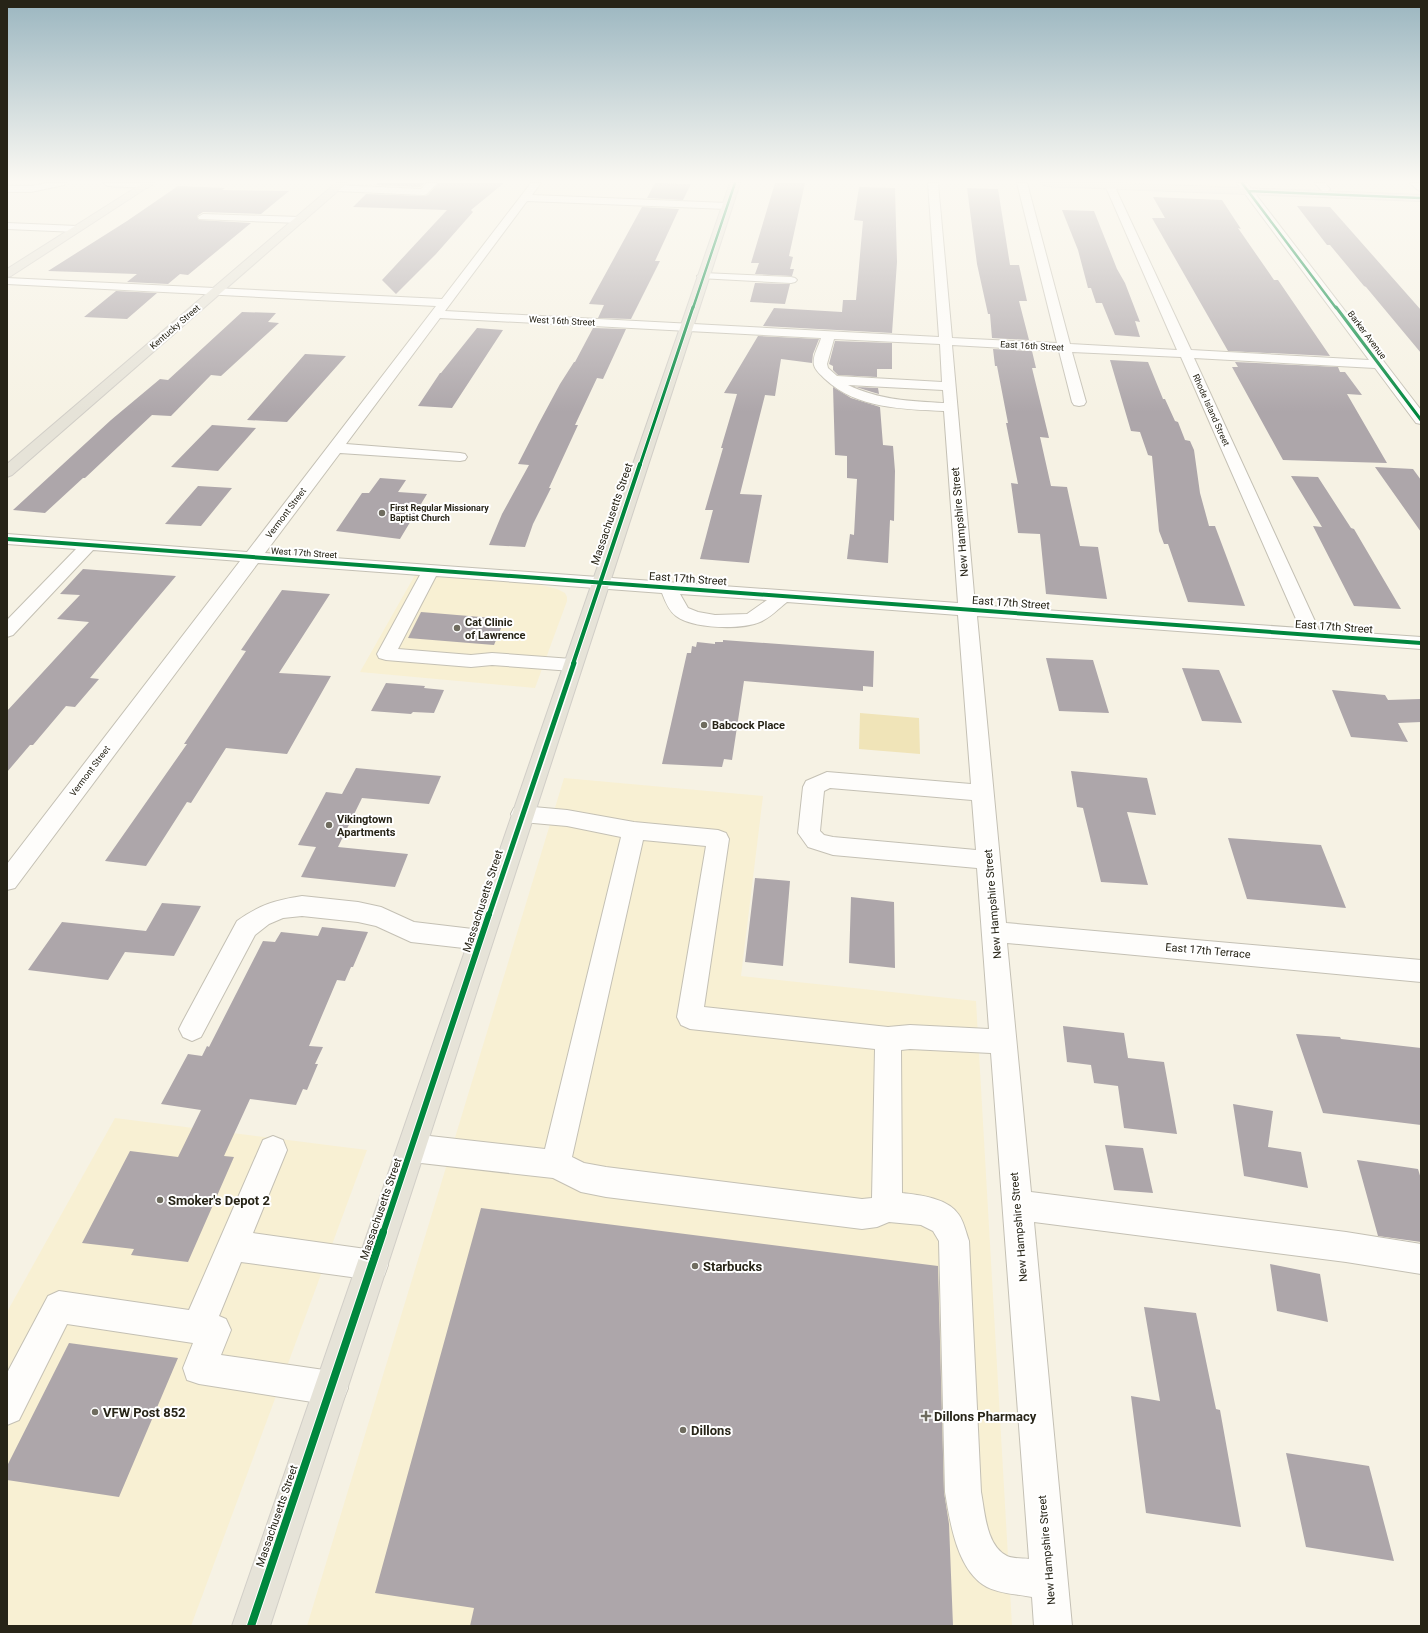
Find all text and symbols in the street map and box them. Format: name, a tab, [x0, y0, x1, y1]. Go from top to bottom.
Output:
street label: Kentucky Street	[148, 303, 202, 351]
street label: Barker Avenue	[1346, 309, 1388, 361]
street label: West 16th Street	[529, 314, 595, 328]
street label: East 16th Street	[1000, 339, 1064, 353]
street label: Rhode Island Street	[1191, 372, 1231, 448]
street label: Massachusetts Street	[588, 461, 636, 567]
street label: New Hampshire Street	[949, 466, 971, 577]
street label: Vermont Street	[264, 486, 308, 540]
place label: First Regular Missionary Baptist Church	[390, 503, 489, 523]
marker: First Regular Missionary Baptist Church	[377, 508, 387, 518]
street label: West 17th Street	[271, 546, 338, 560]
street label: East 17th Street	[649, 570, 728, 588]
street label: East 17th Street	[972, 594, 1051, 612]
place label: Cat Clinic of Lawrence	[465, 616, 526, 642]
street label: East 17th Street	[1295, 618, 1374, 636]
marker: Cat Clinic of Lawrence	[452, 623, 462, 633]
place label: Babcock Place	[712, 719, 785, 732]
marker: Babcock Place	[699, 720, 709, 730]
street label: Vermont Street	[68, 744, 112, 798]
place label: Vikingtown Apartments	[337, 813, 396, 839]
marker: Vikingtown Apartments	[324, 820, 334, 830]
street label: Massachusetts Street	[460, 848, 506, 954]
street label: New Hampshire Street	[982, 848, 1004, 959]
street label: East 17th Terrace	[1165, 941, 1251, 961]
street label: Massachusetts Street	[357, 1156, 405, 1262]
street label: New Hampshire Street	[1008, 1171, 1030, 1282]
place label: Smoker's Depot 2	[168, 1193, 270, 1208]
marker: Smoker's Depot 2	[155, 1195, 165, 1205]
place label: Starbucks	[703, 1259, 762, 1274]
marker: Starbucks	[690, 1261, 700, 1271]
place label: VFW Post 852	[103, 1405, 186, 1420]
marker: VFW Post 852	[90, 1407, 100, 1417]
place label: Dillons Pharmacy	[934, 1409, 1037, 1424]
marker: Dillons Pharmacy	[921, 1411, 931, 1421]
place label: Dillons	[691, 1423, 731, 1438]
marker: Dillons	[678, 1425, 688, 1435]
street label: Massachusetts Street	[253, 1463, 301, 1569]
street label: New Hampshire Street	[1036, 1494, 1058, 1605]

